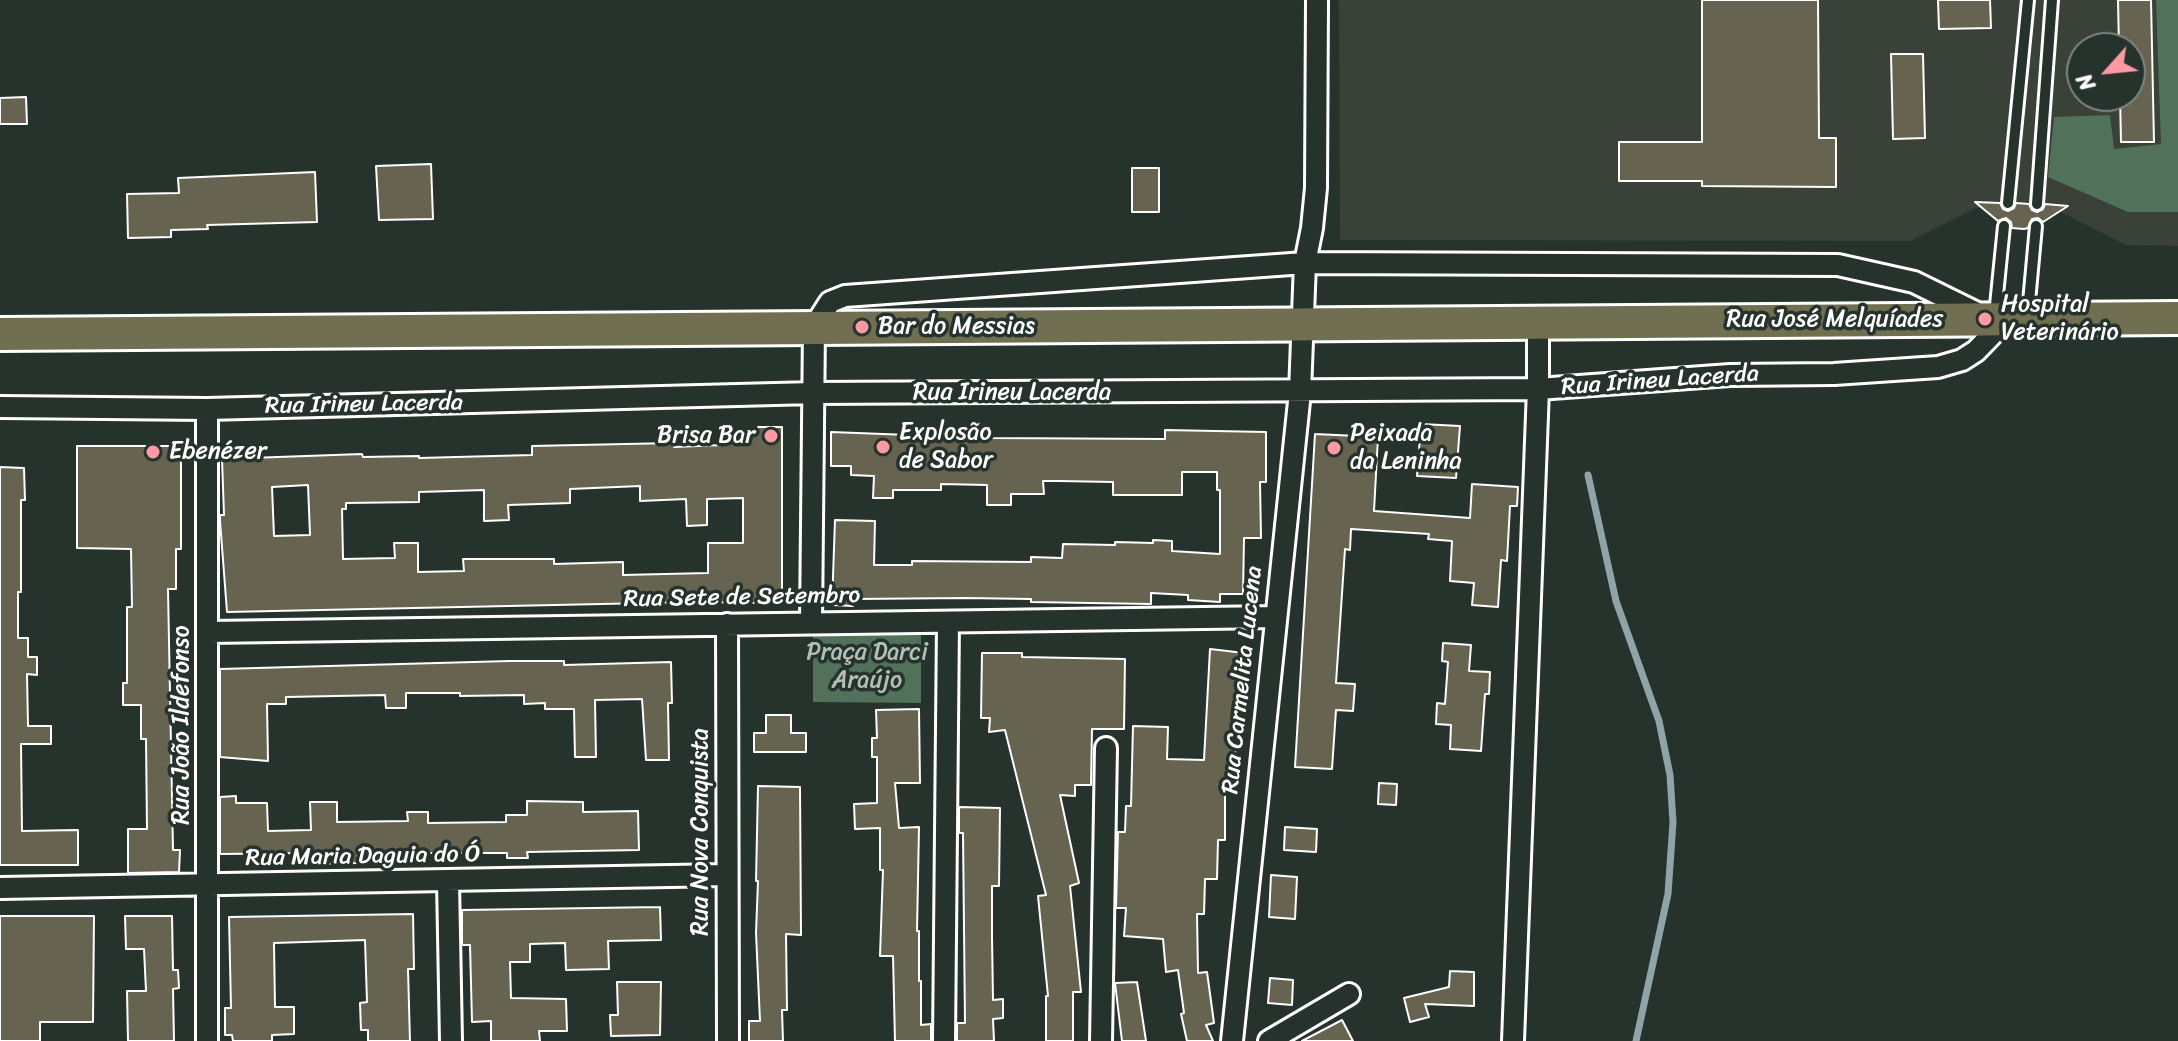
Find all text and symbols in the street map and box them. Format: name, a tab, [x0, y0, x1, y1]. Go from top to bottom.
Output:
north arrow	[2066, 32, 2146, 112]
text: N	[2065, 67, 2107, 98]
place label: Hospital Veterinário	[2001, 291, 2119, 347]
street label: Rua José Melquíades	[1727, 306, 1943, 334]
marker: Hospital Veterinário	[1976, 310, 1994, 328]
place label: Bar do Messias	[878, 313, 1035, 341]
marker: Bar do Messias	[853, 318, 871, 336]
street label: Rua Irineu Lacerda	[1560, 360, 1760, 402]
street label: Rua Irineu Lacerda	[913, 379, 1111, 407]
street label: Rua Irineu Lacerda	[265, 389, 463, 421]
place label: Explosão de Sabor	[899, 419, 993, 475]
place label: Peixada da Leninha	[1350, 420, 1461, 476]
place label: Brisa Bar	[657, 422, 755, 450]
marker: Brisa Bar	[762, 427, 780, 445]
place label: Ebenézer	[169, 438, 267, 466]
marker: Explosão de Sabor	[874, 438, 892, 456]
marker: Peixada da Leninha	[1325, 439, 1343, 457]
marker: Ebenézer	[144, 443, 162, 461]
street label: Rua Carmelita Lucena	[1217, 565, 1269, 795]
street label: Rua Sete de Setembro	[623, 582, 861, 614]
street label: Rua João Ildefonso	[168, 625, 196, 825]
park label: Praça Darci Araújo	[806, 639, 928, 695]
street label: Rua Nova Conquista	[687, 728, 715, 936]
street label: Rua Maria Daguia do Ó	[245, 841, 481, 873]

